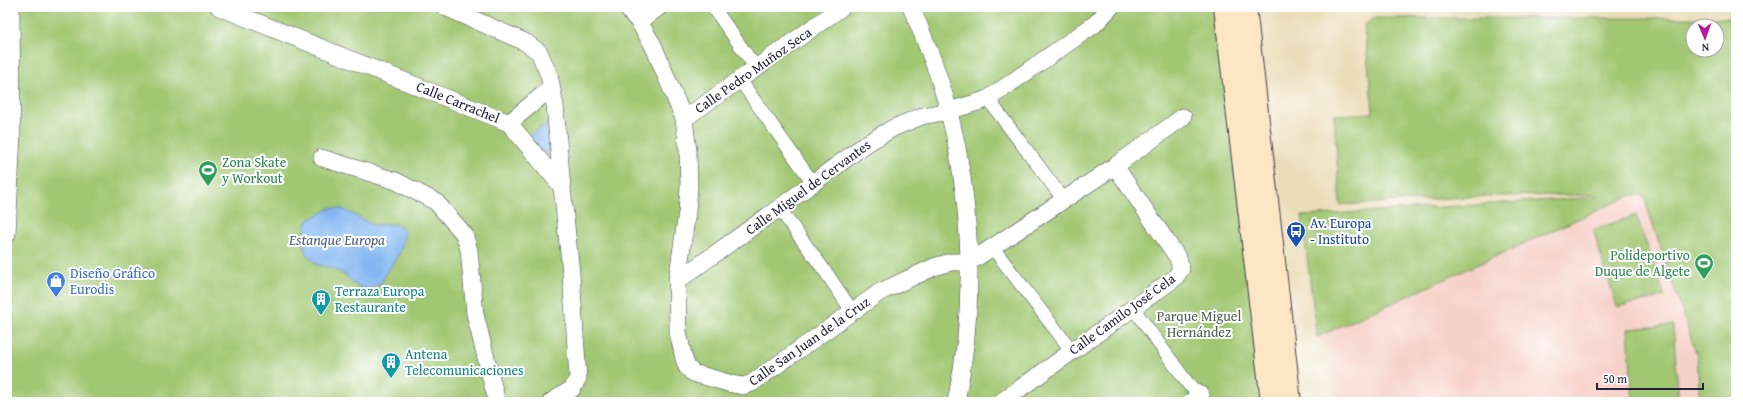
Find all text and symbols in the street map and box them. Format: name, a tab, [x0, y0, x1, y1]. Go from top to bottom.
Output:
north arrow	[1685, 18, 1725, 58]
street label: Calle Pedro Muñoz Seca	[690, 22, 816, 118]
text: N	[1701, 40, 1709, 56]
street label: Calle Carrachel	[413, 76, 503, 128]
street label: Calle Miguel de Cervantes	[741, 135, 875, 239]
place label: Zona Skate y Workout	[221, 152, 287, 188]
sports icon: Zona Skate y Workout	[197, 159, 219, 187]
place label: Av. Europa - Instituto	[1310, 213, 1372, 249]
bus stop icon: Av. Europa - Instituto	[1285, 220, 1307, 248]
water label: Estanque Europa	[288, 229, 385, 250]
place label: Polideportivo Duque de Algete	[1595, 245, 1690, 281]
sports icon: Polideportivo Duque de Algete	[1693, 252, 1715, 280]
place label: Diseño Gráfico Eurodis	[70, 263, 155, 299]
street label: Calle Camilo José Cela	[1065, 268, 1180, 359]
shop icon: Diseño Gráfico Eurodis	[45, 270, 67, 298]
place label: Terraza Europa Restaurante	[335, 281, 425, 317]
building icon: Terraza Europa Restaurante	[310, 288, 332, 316]
street label: Calle San Juan de la Cruz	[744, 292, 874, 390]
park label: Parque Miguel Hernández	[1157, 306, 1241, 342]
place label: Antena Telecomunicaciones	[405, 344, 524, 380]
building icon: Antena Telecomunicaciones	[380, 351, 402, 379]
scale bar	[1597, 365, 1703, 391]
text: 50 m	[1603, 370, 1627, 387]

